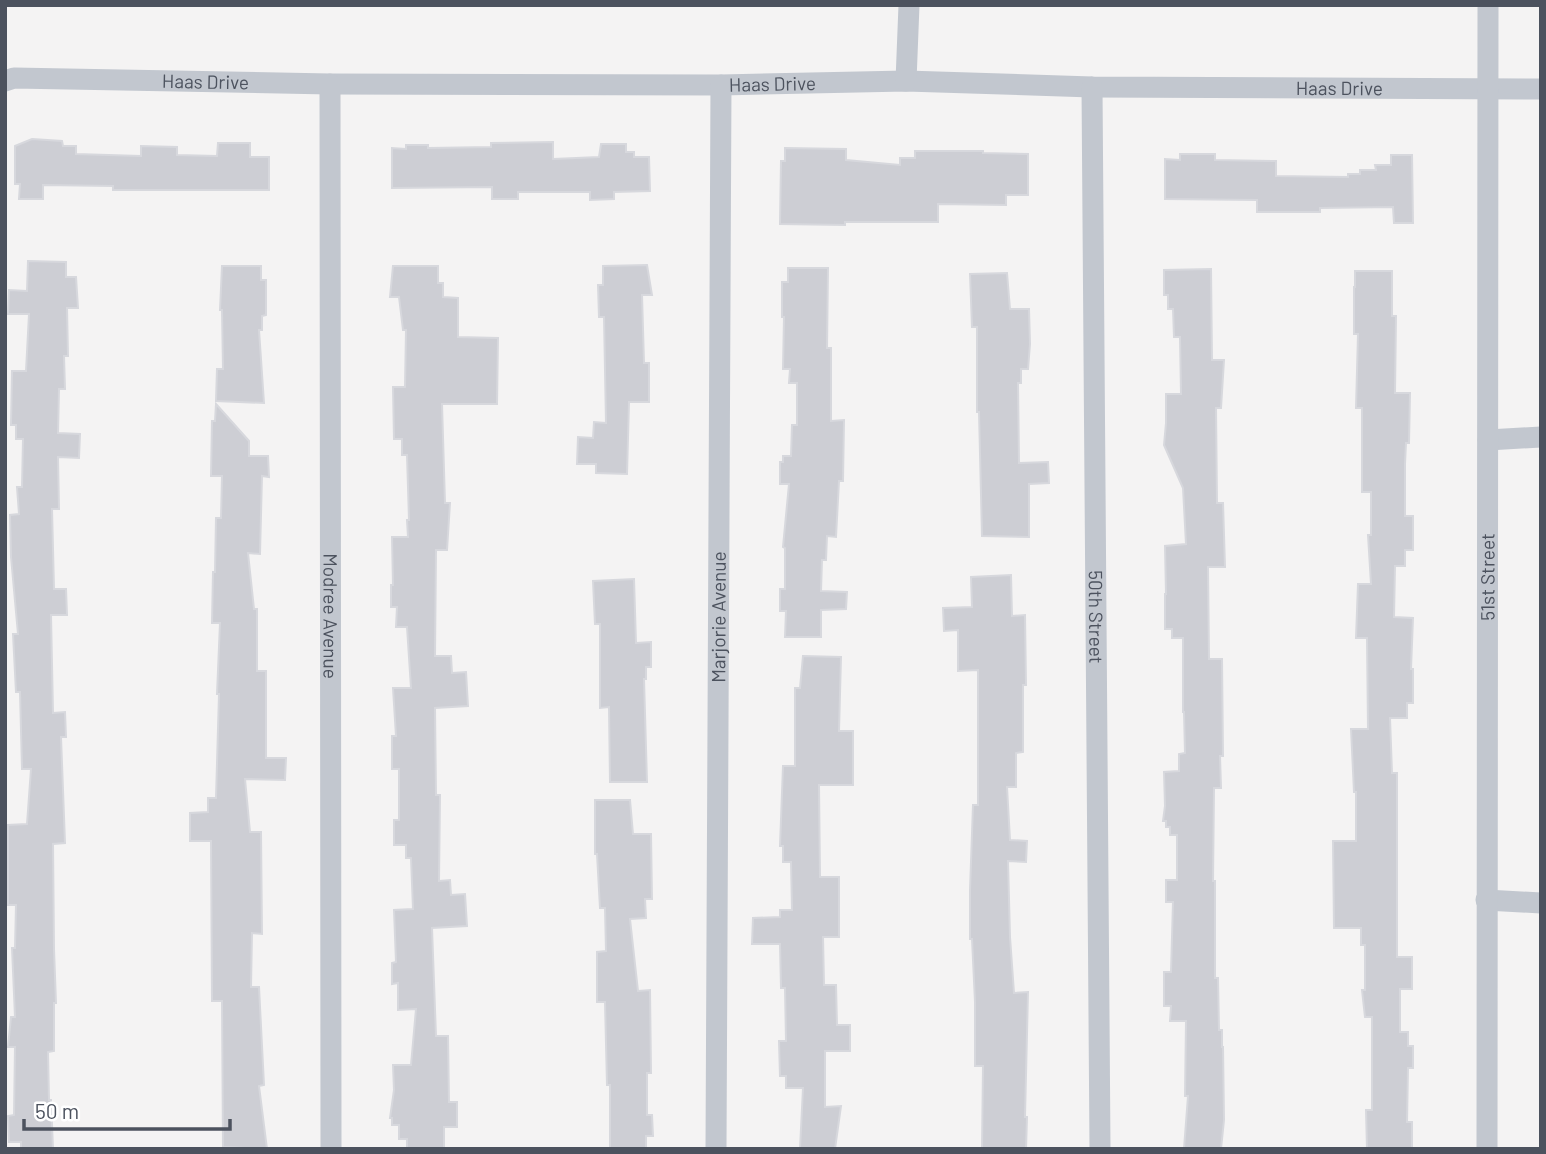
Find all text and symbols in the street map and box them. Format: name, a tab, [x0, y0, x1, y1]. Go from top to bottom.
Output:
street label: Haas Drive	[162, 69, 249, 93]
street label: Haas Drive	[729, 71, 816, 96]
street label: Haas Drive	[1296, 76, 1383, 99]
street label: 51st Street	[1475, 533, 1499, 621]
street label: Marjorie Avenue	[706, 551, 730, 683]
street label: Modree Avenue	[319, 553, 343, 679]
street label: 50th Street	[1085, 570, 1108, 664]
scale bar	[24, 1088, 231, 1132]
text: 50 m	[35, 1098, 79, 1123]

